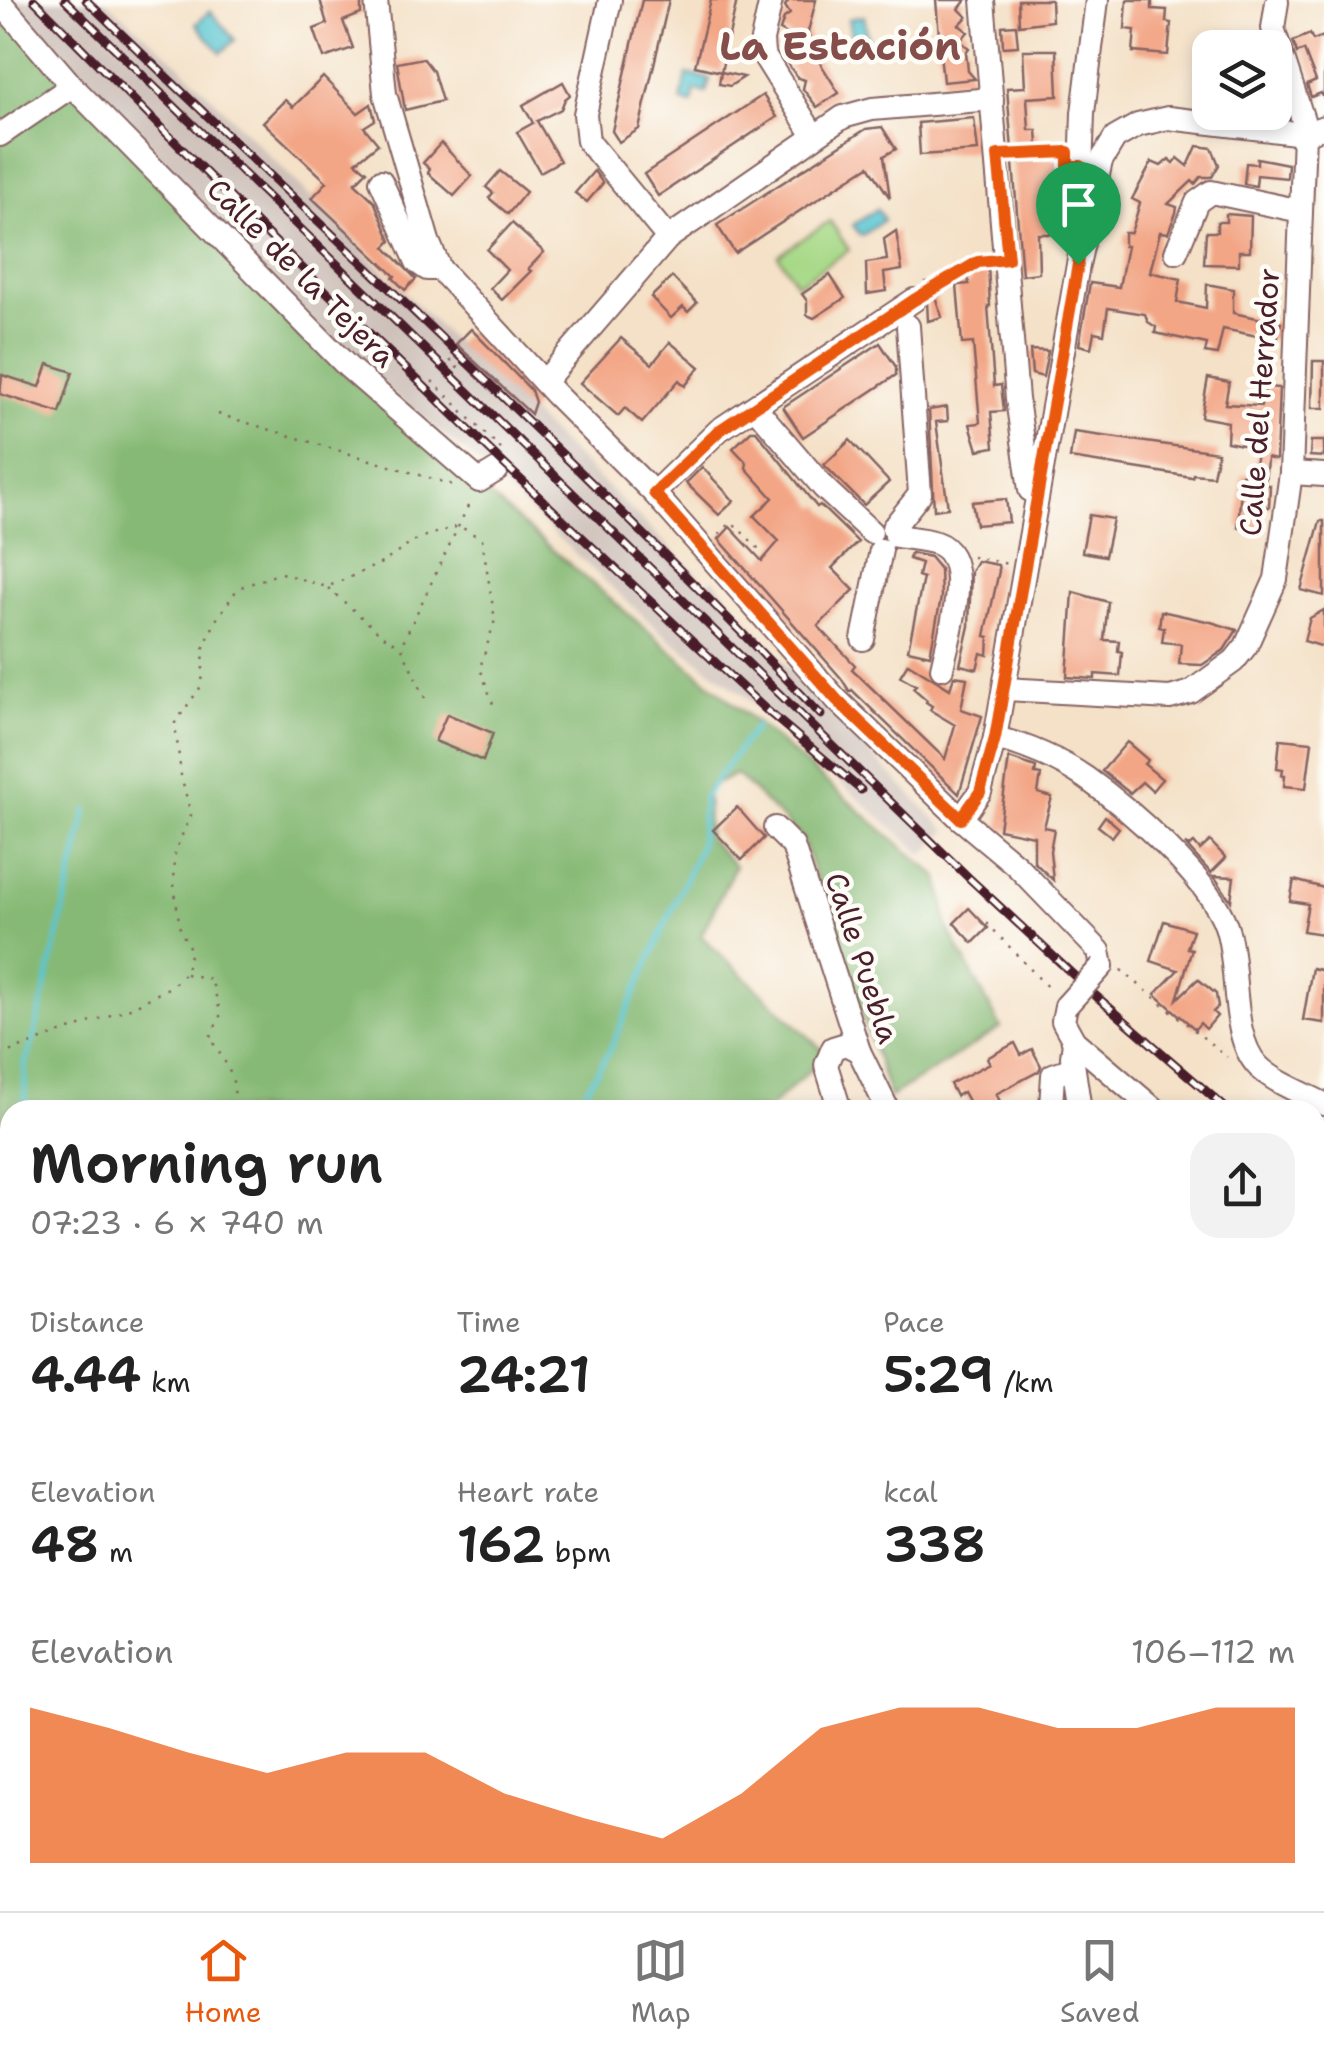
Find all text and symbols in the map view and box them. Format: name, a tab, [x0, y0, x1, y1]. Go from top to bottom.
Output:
district label: La Estación	[719, 19, 961, 73]
map controls	[1192, 30, 1292, 130]
button: layers	[1192, 30, 1292, 130]
pin	[1036, 162, 1121, 265]
street label: Calle de la Tejera	[198, 169, 405, 376]
icon: arrive	[1051, 177, 1106, 232]
street label: Calle del Herrador	[1230, 266, 1289, 538]
street label: Calle Puebla	[816, 867, 909, 1049]
text: Morning run	[30, 1126, 383, 1200]
button: share	[1190, 1133, 1295, 1238]
text: 07:23 · 6 × 740 m	[30, 1201, 324, 1244]
text: Distance	[30, 1303, 145, 1341]
text: Time	[457, 1303, 521, 1341]
text: Pace	[883, 1303, 945, 1341]
text: 4.44	[30, 1341, 141, 1408]
text: 24:21	[457, 1341, 591, 1408]
text: 5:29	[883, 1341, 994, 1408]
text: km	[141, 1363, 191, 1401]
text: /km	[994, 1363, 1054, 1401]
text: Elevation	[30, 1473, 155, 1511]
text: Heart rate	[457, 1473, 599, 1511]
text: kcal	[883, 1473, 938, 1511]
text: 48	[30, 1511, 99, 1578]
text: 162	[457, 1511, 545, 1578]
text: 338	[883, 1511, 986, 1578]
text: m	[99, 1533, 133, 1571]
text: bpm	[545, 1533, 611, 1571]
text: Elevation	[30, 1630, 173, 1673]
text: 106–112 m	[1131, 1630, 1295, 1673]
tab: Home	[185, 1933, 262, 2031]
tab: Map	[631, 1933, 691, 2031]
tab: Saved	[1060, 1933, 1139, 2031]

